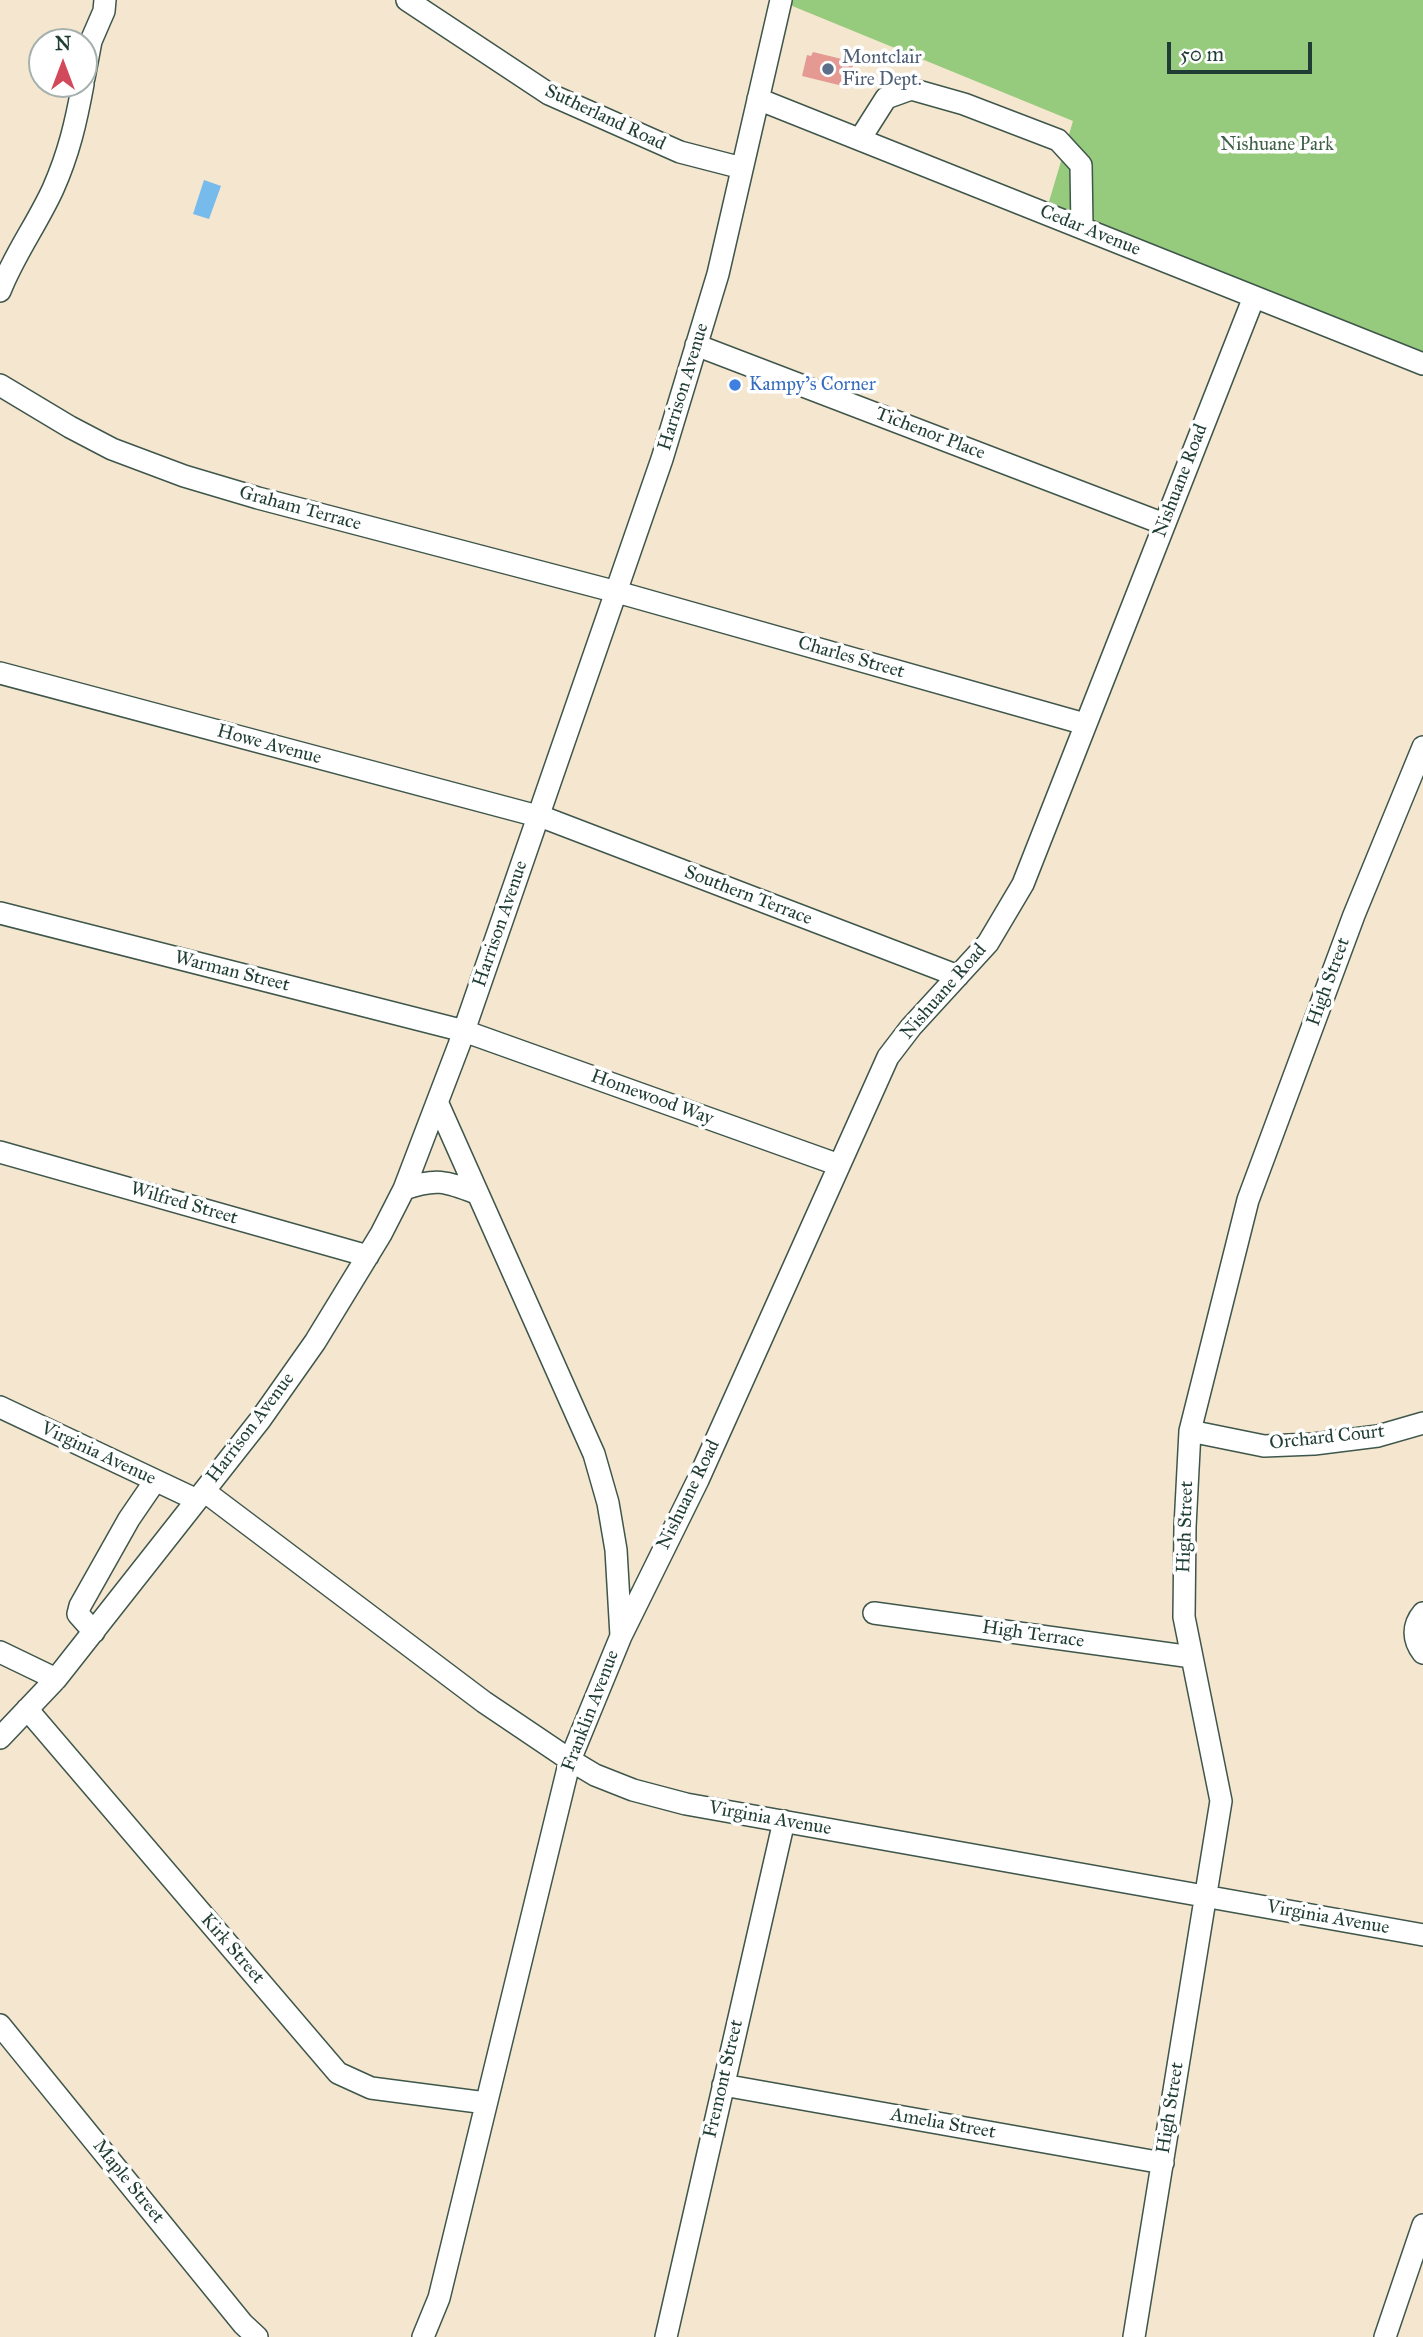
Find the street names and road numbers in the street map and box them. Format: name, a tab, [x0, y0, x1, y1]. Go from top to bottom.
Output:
street label: Sutherland Road	[541, 80, 669, 156]
street label: Cedar Avenue	[1036, 200, 1144, 262]
street label: Harrison Avenue	[654, 321, 714, 453]
street label: Tichenor Place	[872, 403, 988, 465]
street label: Nishuane Road	[1149, 421, 1213, 541]
street label: Graham Terrace	[237, 482, 363, 536]
street label: Charles Street	[795, 632, 907, 684]
street label: Howe Avenue	[214, 720, 324, 770]
street label: Harrison Avenue	[469, 858, 533, 990]
street label: Southern Terrace	[681, 861, 815, 931]
street label: High Street	[1302, 935, 1356, 1029]
street label: Nishuane Road	[896, 939, 992, 1045]
street label: Warman Street	[172, 947, 292, 997]
street label: Homewood Way	[588, 1065, 716, 1131]
street label: Wilfred Street	[128, 1178, 240, 1230]
street label: Harrison Avenue	[202, 1368, 300, 1488]
street label: Virginia Avenue	[37, 1417, 159, 1491]
street label: Orchard Court	[1268, 1421, 1386, 1455]
street label: Nishuane Road	[653, 1436, 725, 1554]
street label: High Street	[1173, 1480, 1199, 1574]
street label: High Terrace	[981, 1617, 1085, 1653]
street label: Franklin Avenue	[557, 1647, 625, 1775]
street label: Virginia Avenue	[707, 1797, 833, 1841]
street label: Virginia Avenue	[1265, 1896, 1391, 1940]
street label: Kirk Street	[195, 1909, 269, 1989]
street label: Fremont Street	[699, 2018, 749, 2140]
street label: High Street	[1153, 2061, 1189, 2155]
street label: Amelia Street	[889, 2104, 997, 2144]
street label: Maple Street	[87, 2135, 169, 2229]

